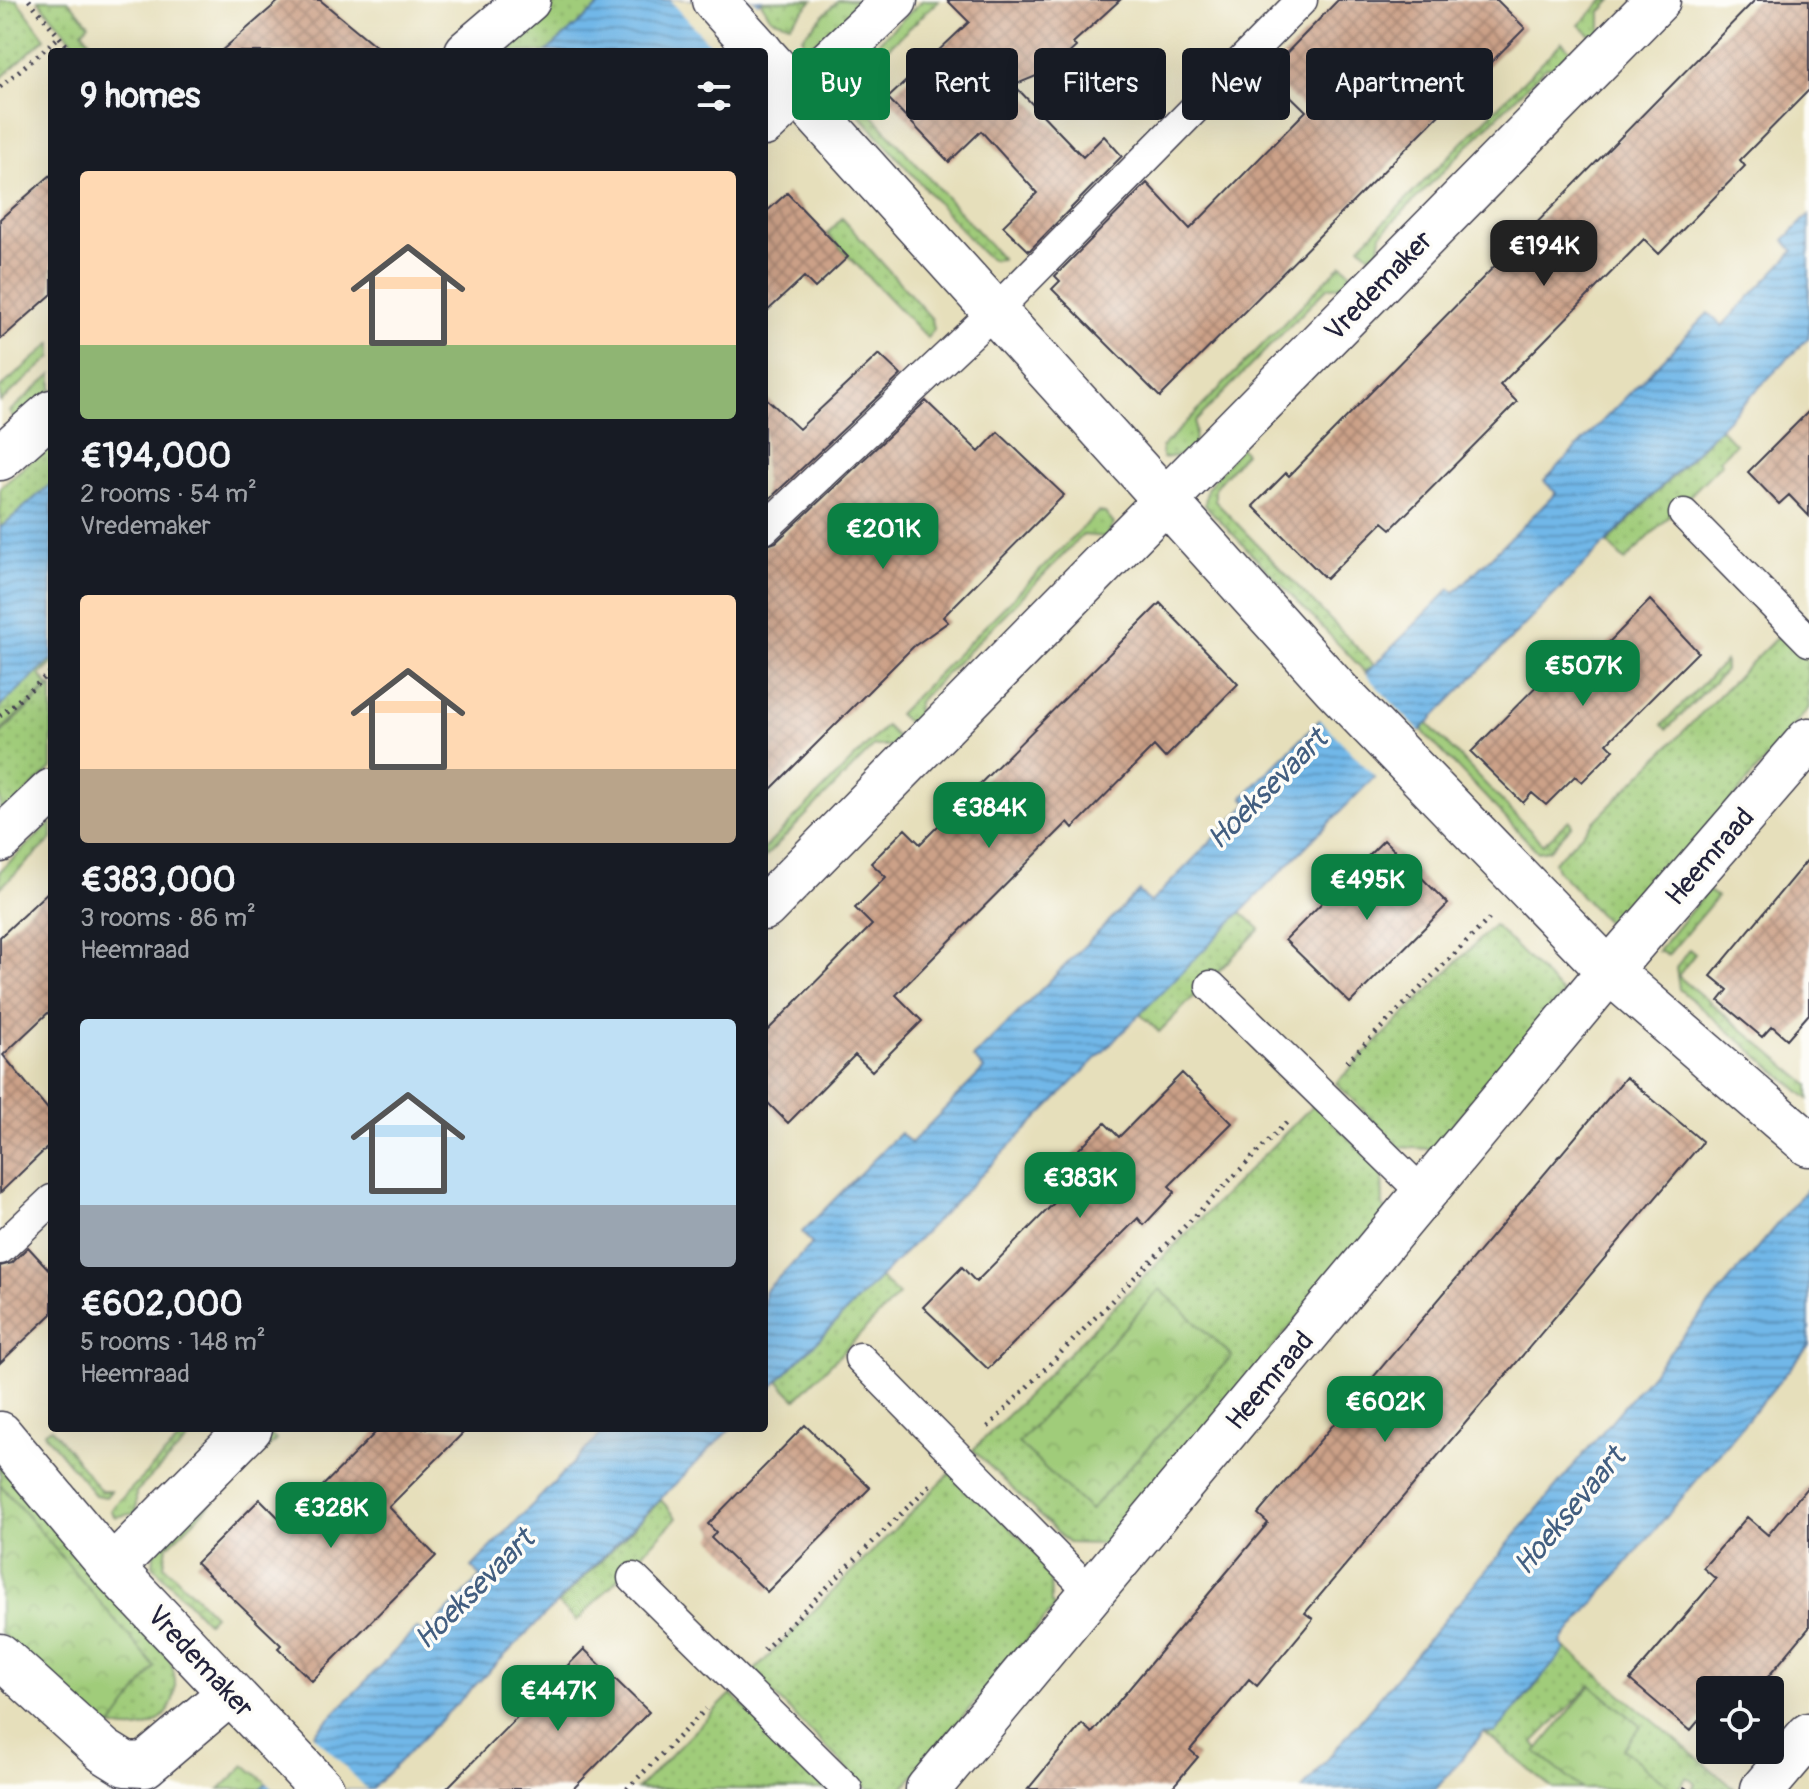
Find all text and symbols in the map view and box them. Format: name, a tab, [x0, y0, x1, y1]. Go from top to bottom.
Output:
chip: Buy	[792, 48, 890, 120]
chip: Rent	[906, 48, 1018, 120]
chip: Filters	[1034, 48, 1166, 120]
chip: New	[1182, 48, 1290, 120]
chip: Apartment	[1306, 48, 1493, 120]
icon: filters	[692, 74, 736, 118]
text: 9 homes	[80, 75, 200, 118]
pin: €194K	[1488, 220, 1600, 288]
icon: home	[336, 223, 480, 367]
street label: Vredemaker	[1318, 223, 1441, 349]
text: €194K	[1508, 230, 1580, 262]
text: €194,000	[80, 435, 231, 478]
text: 2 rooms · 54 m²	[80, 478, 257, 510]
pin: €201K	[827, 503, 939, 571]
text: Vredemaker	[80, 510, 211, 542]
text: €201K	[845, 513, 921, 545]
pin: €507K	[1527, 640, 1639, 708]
icon: home	[336, 647, 480, 791]
text: €507K	[1544, 650, 1622, 682]
water label: Hoeksevaart	[1200, 719, 1337, 857]
pin: €384K	[933, 782, 1045, 850]
text: €384K	[951, 792, 1027, 824]
street label: Heemraad	[1658, 801, 1762, 913]
pin: €495K	[1311, 854, 1423, 922]
text: €383,000	[80, 859, 236, 902]
text: €495K	[1329, 864, 1405, 896]
text: 3 rooms · 86 m²	[80, 902, 256, 934]
text: Heemraad	[80, 934, 190, 966]
icon: home	[336, 1071, 480, 1215]
pin: €383K	[1024, 1152, 1136, 1220]
text: €383K	[1043, 1162, 1117, 1194]
text: €602,000	[80, 1283, 243, 1326]
street label: Heemraad	[1219, 1324, 1322, 1438]
text: 5 rooms · 148 m²	[80, 1326, 266, 1358]
text: Heemraad	[80, 1358, 190, 1390]
pin: €602K	[1329, 1376, 1441, 1444]
text: €602K	[1345, 1386, 1425, 1418]
water label: Hoeksevaart	[1505, 1438, 1635, 1583]
pin: €328K	[275, 1482, 387, 1550]
text: €328K	[294, 1492, 368, 1524]
water label: Hoeksevaart	[407, 1519, 544, 1657]
street label: Vredemaker	[139, 1599, 261, 1725]
pin: €447K	[502, 1665, 614, 1733]
text: €447K	[520, 1675, 596, 1707]
map controls	[1696, 1676, 1784, 1764]
button: locate	[1696, 1676, 1784, 1764]

